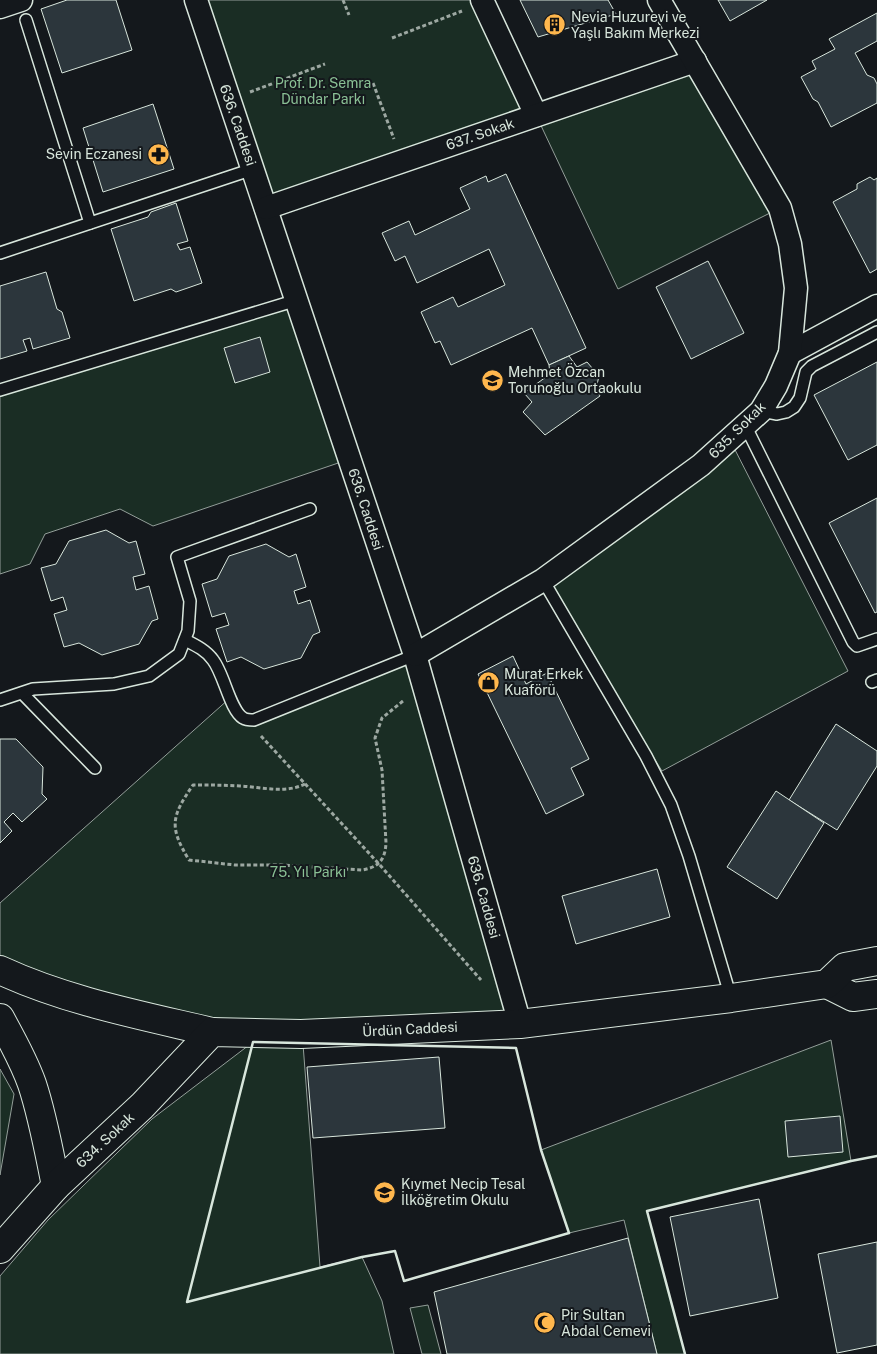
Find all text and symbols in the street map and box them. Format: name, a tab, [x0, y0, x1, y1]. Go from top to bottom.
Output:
place label: Nevia Huzurevi ve Yaşlı Bakım Merkezi	[571, 9, 700, 41]
building icon: Nevia Huzurevi ve Yaşlı Bakım Merkezi	[543, 13, 567, 37]
park label: Prof. Dr. Semra Dündar Parkı	[275, 75, 371, 107]
street label: 636. Caddesi	[217, 82, 259, 168]
street label: 637. Sokak	[444, 115, 516, 153]
pharmacy icon: Sevin Eczanesi	[146, 142, 170, 166]
place label: Sevin Eczanesi	[46, 146, 142, 162]
place label: Mehmet Özcan Torunoğlu Ortaokulu	[508, 362, 642, 396]
school or university icon: Mehmet Özcan Torunoğlu Ortaokulu	[480, 368, 504, 392]
street label: 635. Sokak	[705, 398, 769, 462]
street label: 636. Caddesi	[345, 466, 387, 552]
place label: Murat Erkek Kuaförü	[504, 666, 584, 698]
shop icon: Murat Erkek Kuaförü	[476, 670, 500, 694]
street label: 636. Caddesi	[465, 854, 503, 940]
park label: 75. Yıl Parkı	[270, 864, 346, 880]
street label: Ürdün Caddesi	[362, 1017, 458, 1039]
street label: 634. Sokak	[73, 1109, 137, 1171]
place label: Kıymet Necip Tesal İlköğretim Okulu	[401, 1176, 525, 1208]
school or university icon: Kıymet Necip Tesal İlköğretim Okulu	[373, 1180, 397, 1204]
place label: Pir Sultan Abdal Cemevi	[561, 1307, 651, 1339]
mosque icon: Pir Sultan Abdal Cemevi	[533, 1311, 557, 1335]

